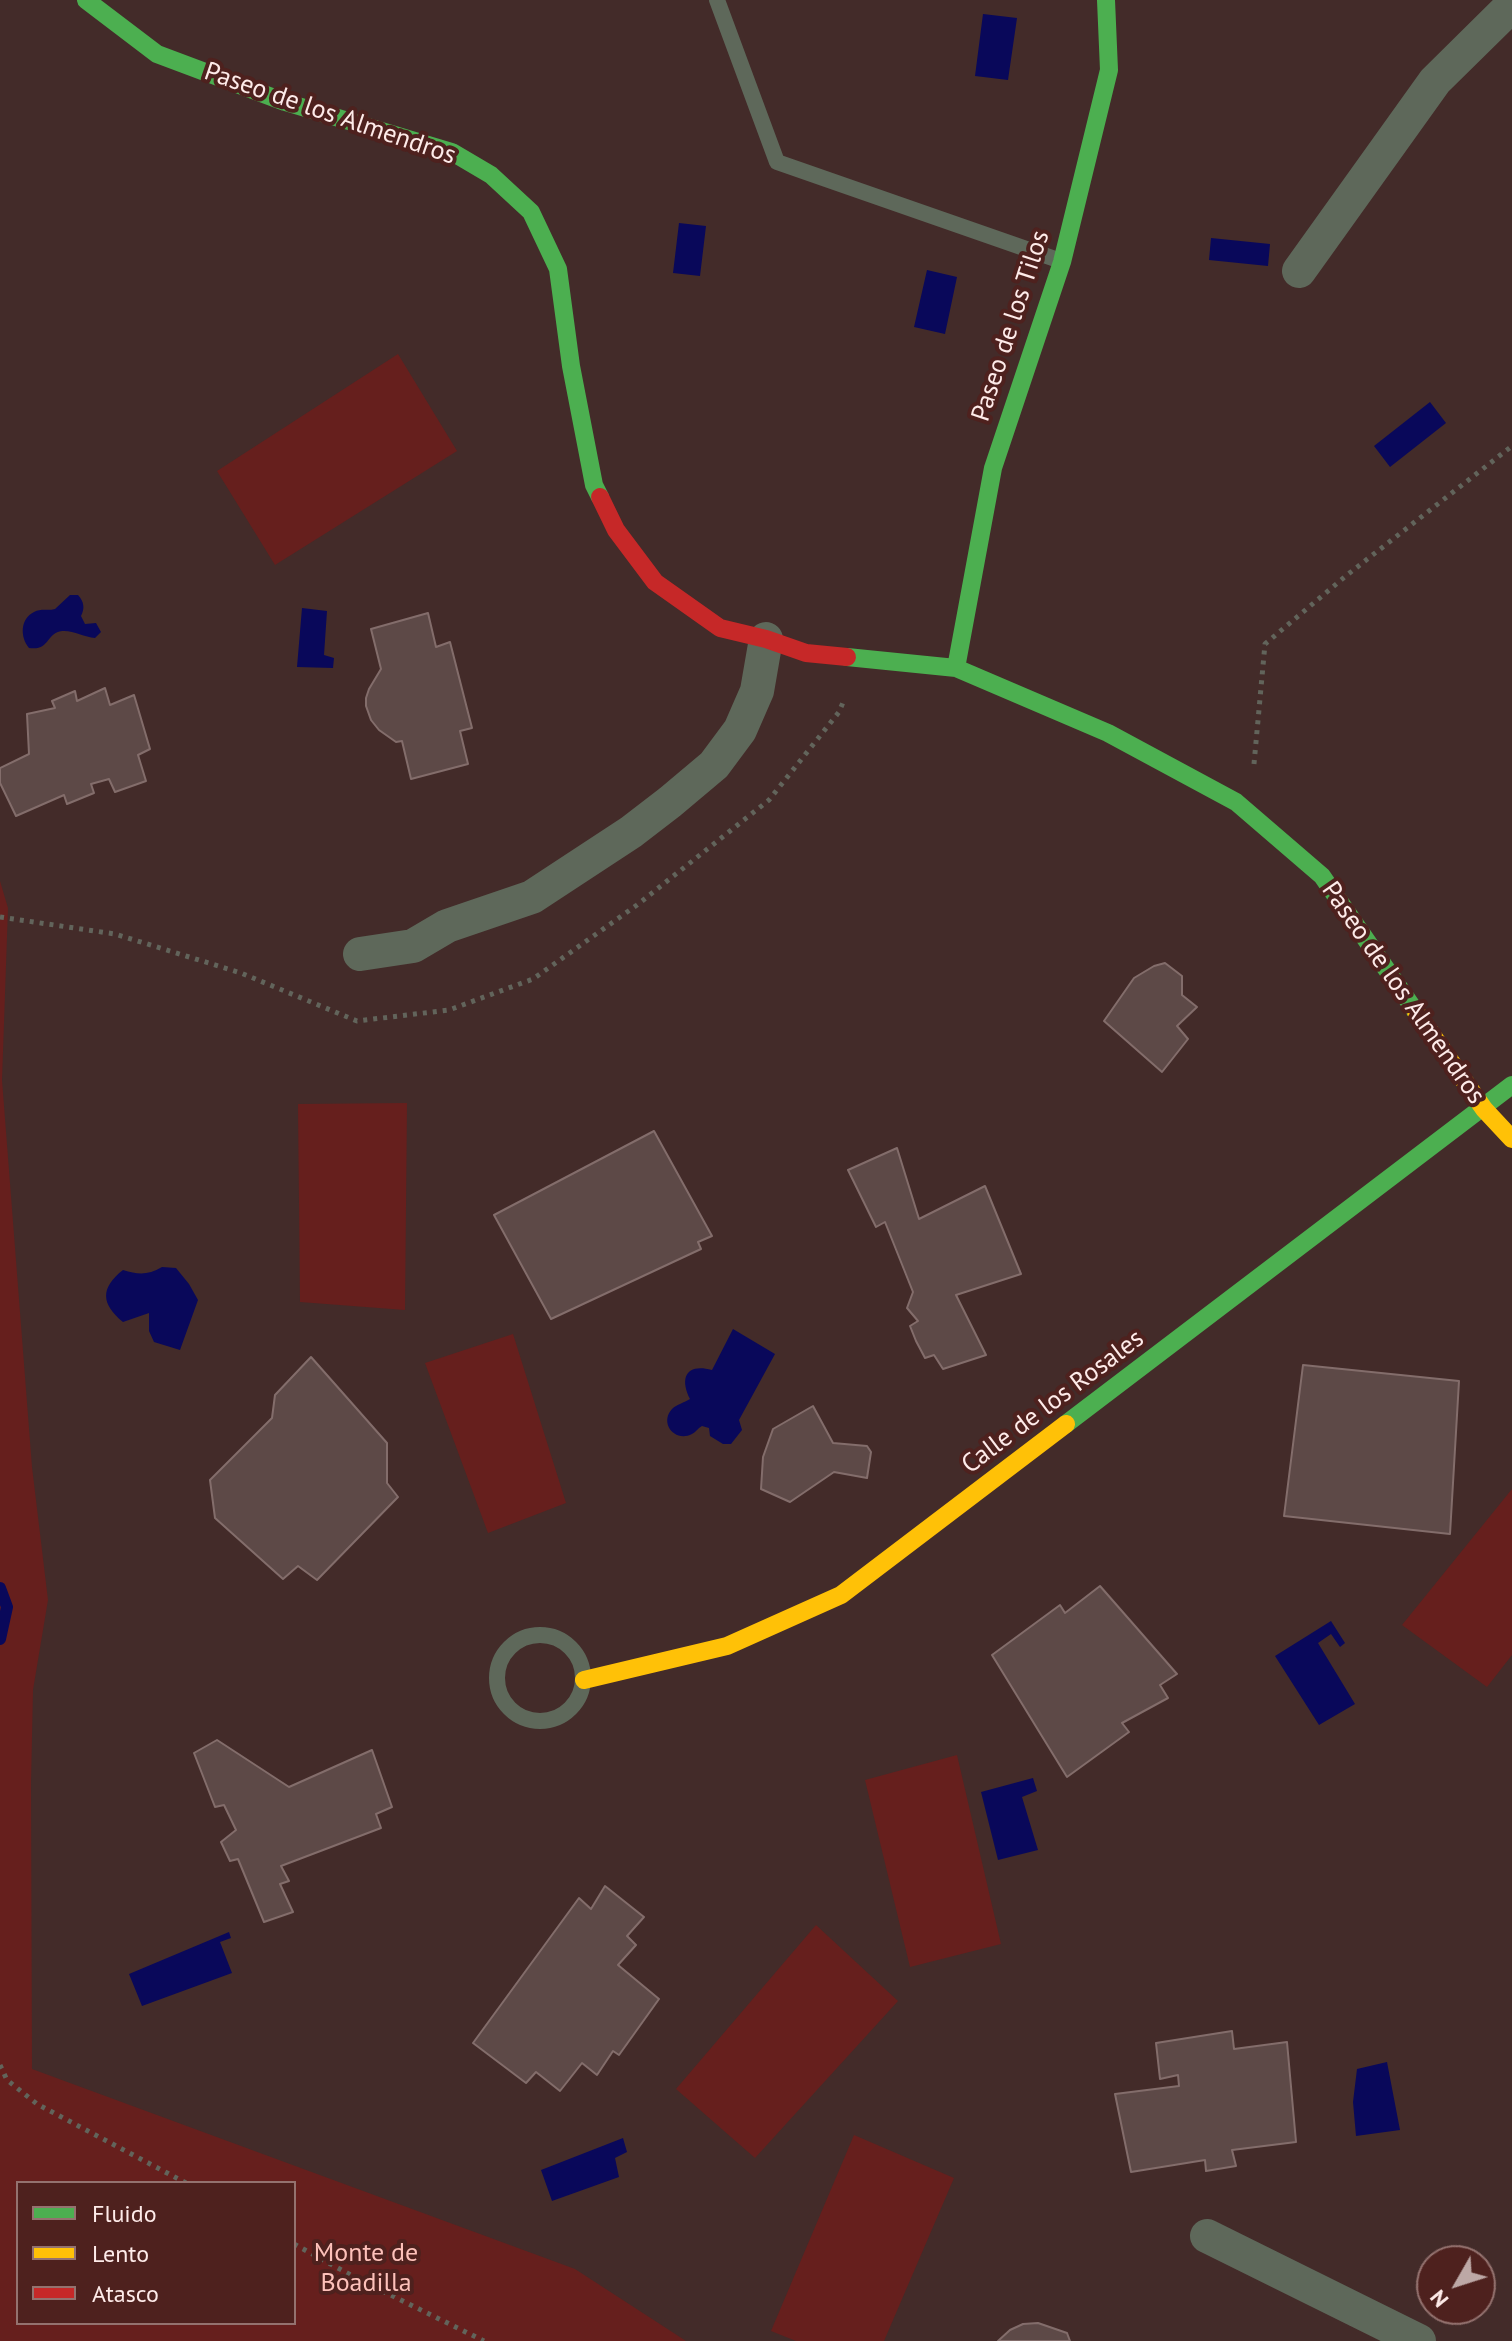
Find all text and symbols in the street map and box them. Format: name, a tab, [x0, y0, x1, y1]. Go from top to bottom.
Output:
street label: Paseo de los Almendros	[200, 56, 460, 172]
street label: Paseo de los Tilos	[965, 227, 1057, 425]
street label: Paseo de los Almendros	[1315, 876, 1491, 1110]
street label: Calle de los Rosales	[956, 1323, 1150, 1481]
legend	[16, 2181, 296, 2325]
text: Fluido	[92, 2198, 157, 2229]
text: Lento	[92, 2238, 149, 2269]
park label: Monte de Boadilla	[314, 2238, 418, 2300]
north arrow	[1416, 2245, 1496, 2325]
text: Atasco	[92, 2278, 159, 2309]
text: N	[1423, 2284, 1454, 2313]

